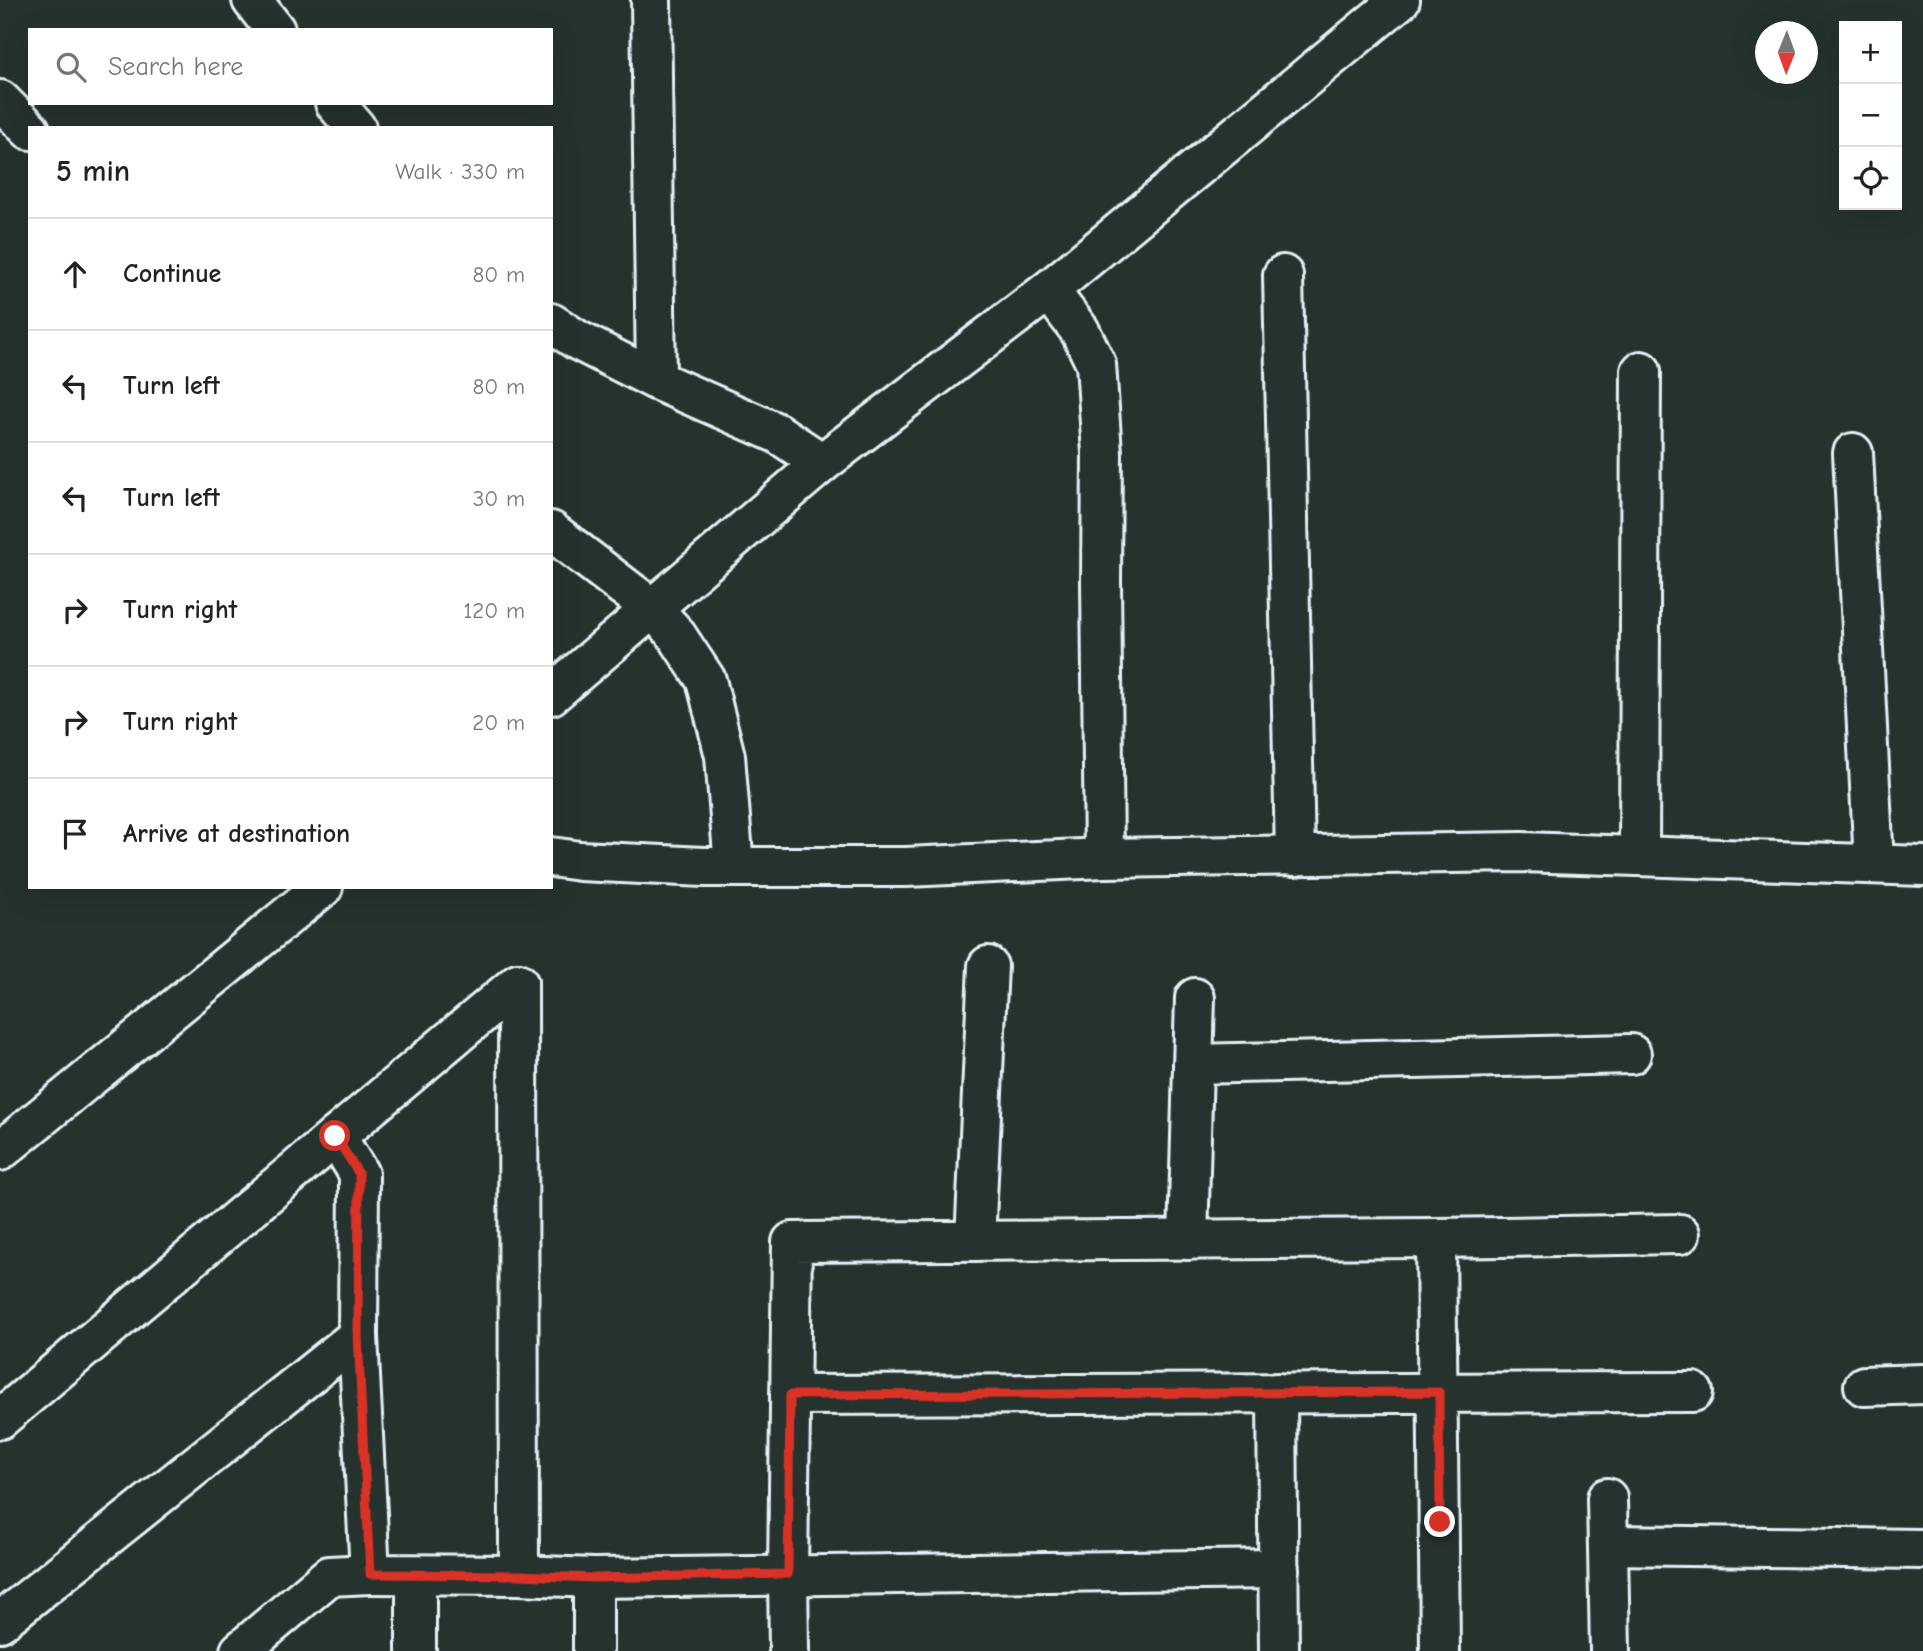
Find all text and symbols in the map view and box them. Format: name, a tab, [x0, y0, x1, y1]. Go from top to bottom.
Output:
north arrow	[1755, 21, 1818, 84]
map controls	[1839, 21, 1902, 210]
button: +	[1839, 21, 1902, 84]
search box	[28, 28, 553, 105]
icon: search	[52, 48, 90, 86]
text: Search here	[108, 52, 243, 82]
button: −	[1839, 84, 1902, 147]
button: locate	[1839, 147, 1902, 210]
text: 5 min	[56, 154, 130, 189]
text: Walk · 330 m	[395, 158, 525, 185]
icon: ahead	[56, 255, 94, 293]
text: Continue	[123, 259, 221, 289]
text: 80 m	[472, 261, 525, 288]
icon: left	[56, 367, 94, 405]
text: Turn left	[123, 371, 220, 401]
text: 80 m	[472, 373, 525, 400]
icon: left	[56, 479, 94, 517]
text: Turn left	[123, 483, 220, 513]
text: 30 m	[473, 485, 525, 512]
icon: right	[56, 591, 94, 629]
text: Turn right	[123, 595, 237, 625]
text: 120 m	[463, 597, 525, 624]
icon: right	[56, 703, 94, 741]
text: Turn right	[123, 707, 237, 737]
text: 20 m	[472, 709, 525, 736]
icon: arrive	[56, 815, 94, 853]
text: Arrive at destination	[123, 819, 350, 849]
route start	[319, 1120, 350, 1151]
route end	[1424, 1506, 1455, 1537]

